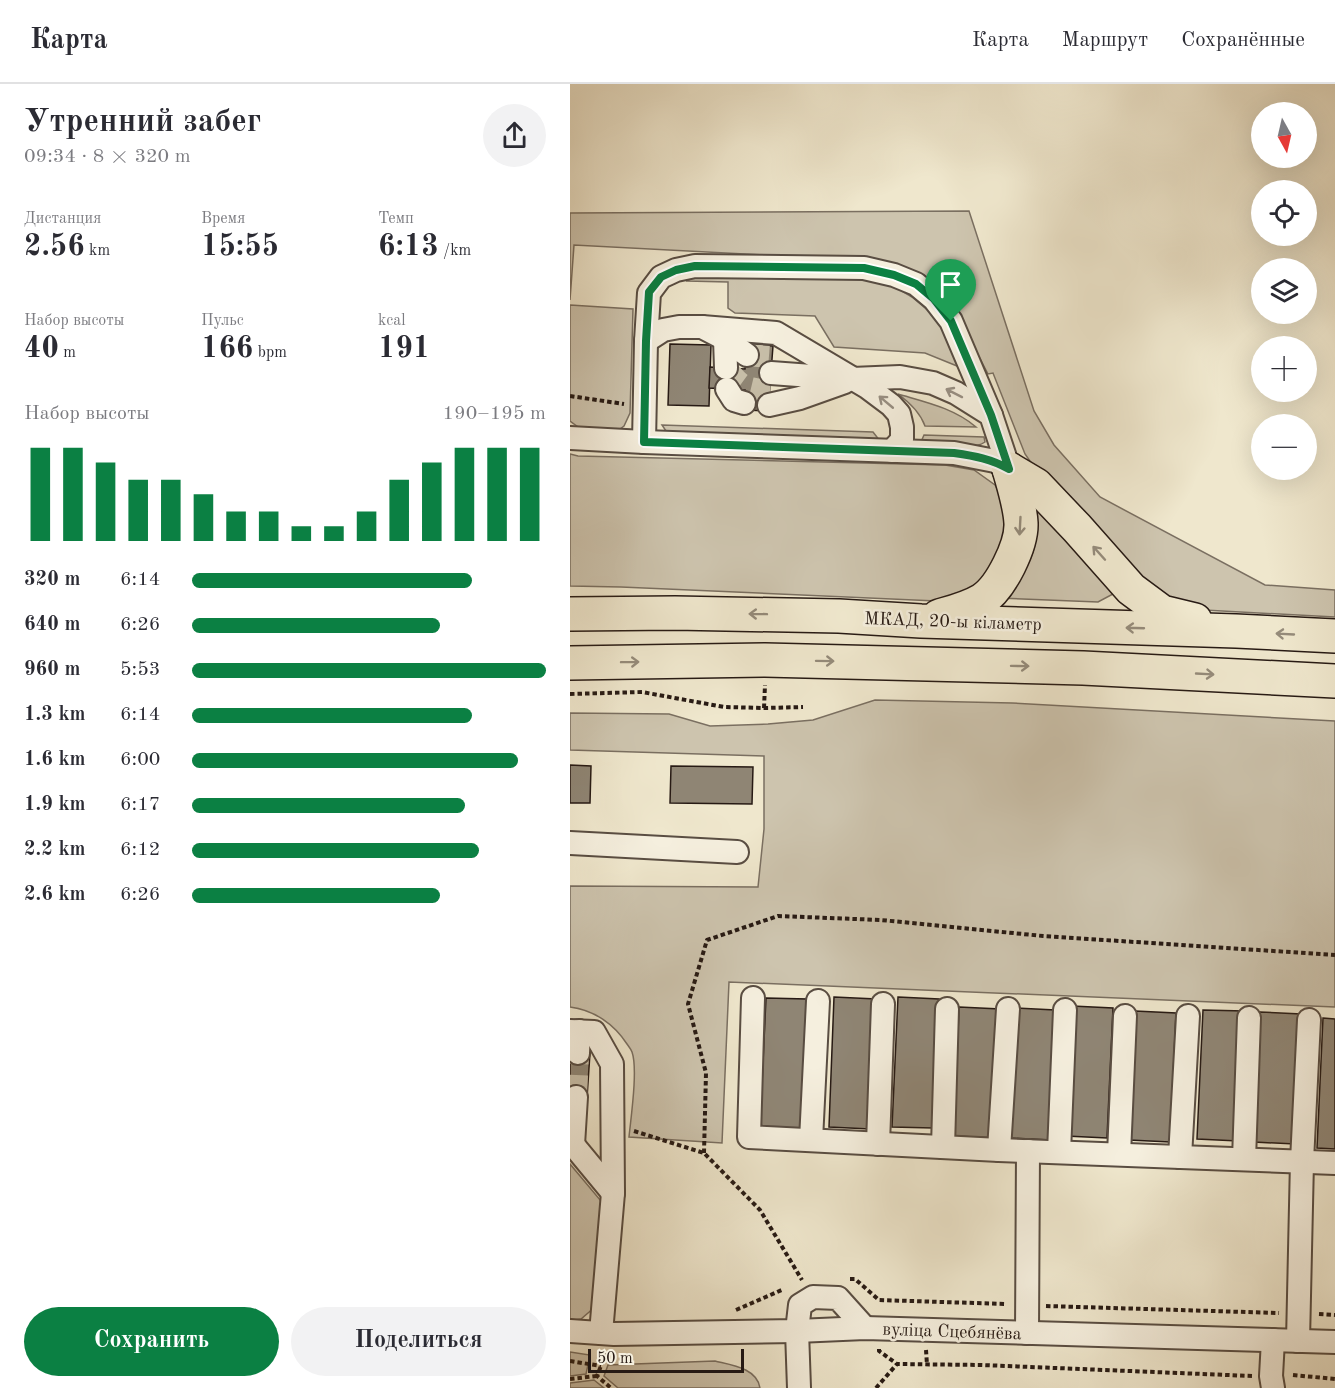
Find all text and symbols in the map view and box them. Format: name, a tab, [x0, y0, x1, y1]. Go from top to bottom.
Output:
text: Карта	[30, 27, 108, 55]
text: Карта	[972, 30, 1029, 51]
text: Маршрут	[1062, 30, 1148, 51]
text: Сохранённые	[1181, 30, 1305, 51]
north arrow	[1251, 102, 1317, 168]
map controls	[1251, 102, 1317, 480]
button: share	[483, 104, 546, 167]
text: Утренний забег	[24, 106, 261, 139]
text: 09:34 · 8 × 320 m	[24, 147, 191, 167]
button: locate	[1251, 180, 1317, 246]
text: Дистанция	[24, 211, 101, 227]
text: Время	[201, 211, 245, 227]
text: Темп	[378, 211, 414, 227]
text: 2.56	[24, 232, 85, 262]
text: 15:55	[201, 232, 279, 262]
text: 6:13	[378, 232, 439, 262]
text: km	[85, 243, 110, 259]
text: /km	[439, 243, 471, 259]
button: layers	[1251, 258, 1317, 324]
pin	[925, 259, 976, 321]
icon: arrive	[934, 268, 967, 301]
text: Набор высоты	[24, 313, 124, 329]
text: Пульс	[201, 313, 244, 329]
text: kcal	[378, 313, 406, 329]
text: 40	[24, 334, 59, 364]
text: 166	[201, 334, 253, 364]
text: 191	[378, 334, 430, 364]
button: +	[1251, 336, 1317, 402]
text: m	[59, 345, 76, 361]
text: bpm	[253, 345, 287, 361]
one-way arrow	[945, 387, 963, 398]
one-way arrow	[879, 396, 895, 409]
text: Набор высоты	[24, 404, 150, 424]
text: 190–195 m	[443, 404, 546, 424]
button: −	[1251, 414, 1317, 480]
one-way arrow	[1014, 516, 1025, 535]
one-way arrow	[1092, 546, 1106, 561]
text: 320 m	[24, 570, 80, 590]
text: 6:14	[120, 570, 160, 590]
one-way arrow	[748, 609, 768, 620]
street label: МКАД, 20-ы кіламетр	[864, 610, 1042, 634]
text: 640 m	[24, 615, 80, 635]
text: 6:26	[120, 615, 160, 635]
one-way arrow	[1126, 622, 1146, 634]
one-way arrow	[1276, 628, 1296, 639]
one-way arrow	[620, 656, 640, 668]
one-way arrow	[815, 656, 835, 667]
text: 960 m	[24, 660, 80, 680]
text: 5:53	[120, 660, 160, 680]
one-way arrow	[1010, 660, 1030, 672]
one-way arrow	[1194, 669, 1214, 680]
text: 1.3 km	[24, 705, 86, 725]
text: 6:14	[120, 705, 160, 725]
text: 1.6 km	[24, 750, 86, 770]
text: 6:00	[120, 750, 160, 770]
text: 1.9 km	[24, 795, 86, 815]
text: 6:17	[120, 795, 160, 815]
text: 2.2 km	[24, 840, 86, 860]
text: 6:12	[120, 840, 160, 860]
text: 2.6 km	[24, 885, 86, 905]
text: 6:26	[120, 885, 160, 905]
button: Сохранить	[24, 1307, 279, 1376]
button: Поделиться	[291, 1307, 546, 1376]
street label: вуліца Сцебянёва	[882, 1321, 1022, 1343]
scale bar	[588, 1346, 744, 1374]
text: 50 m	[597, 1351, 633, 1367]

